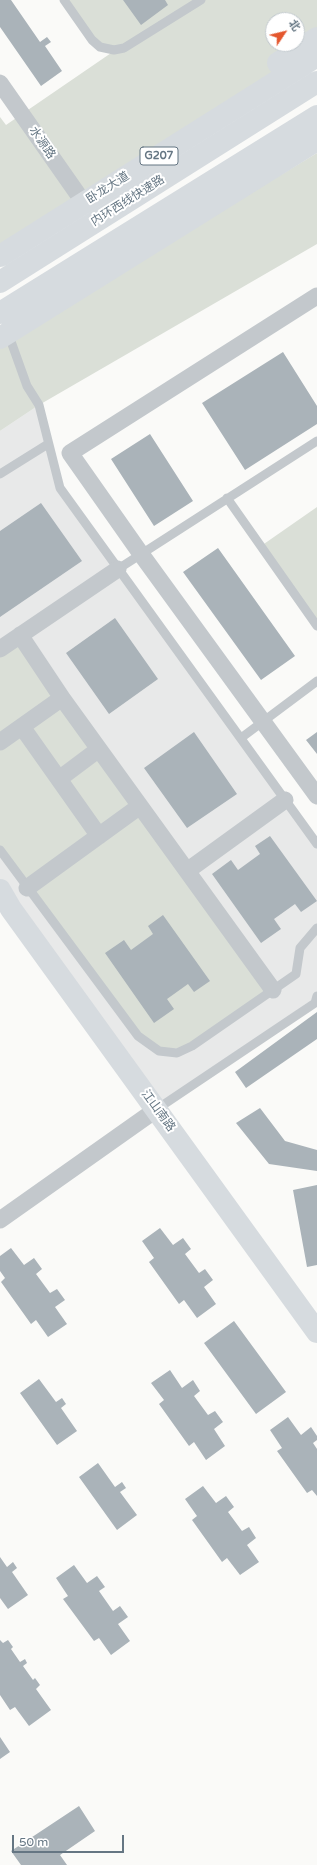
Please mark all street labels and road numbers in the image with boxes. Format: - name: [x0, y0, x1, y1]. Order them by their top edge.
- street label: 水源路: [26, 124, 58, 162]
- road number: G207: [140, 147, 178, 165]
- street label: 卧龙大道: [84, 169, 132, 207]
- street label: 内环西线快速路: [89, 173, 167, 229]
- street label: 江山南路: [138, 1087, 178, 1135]

